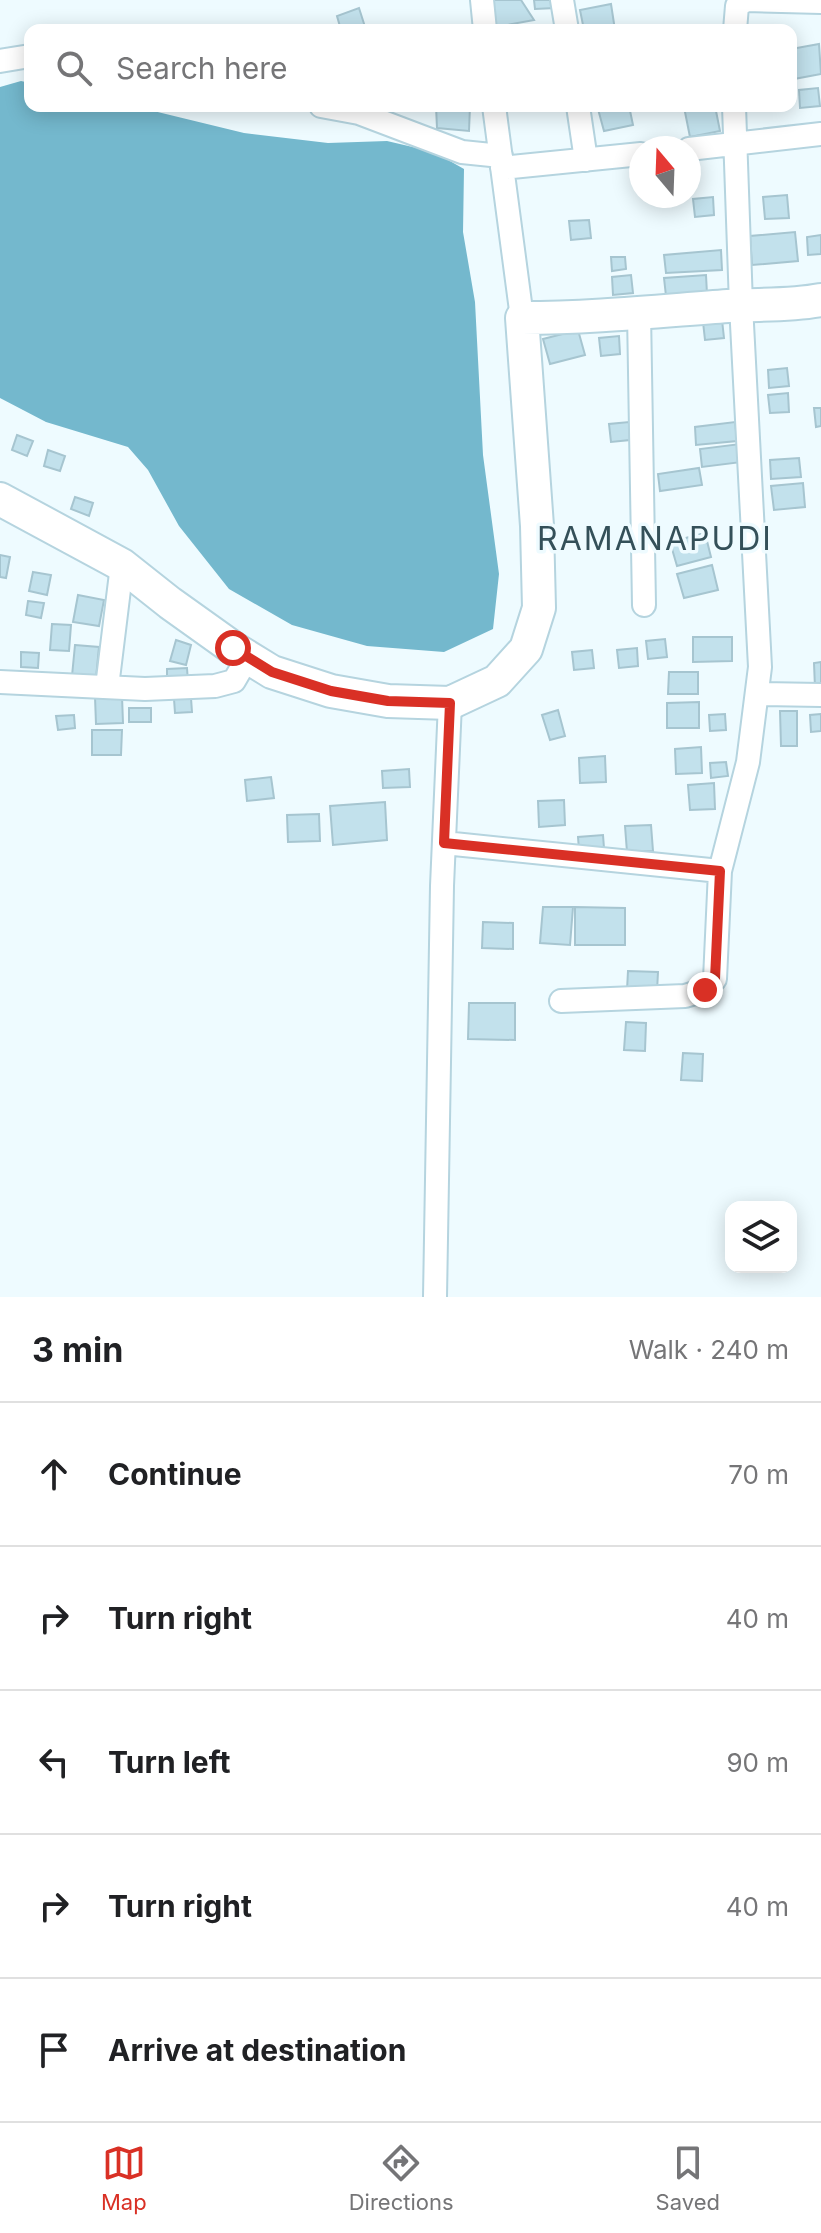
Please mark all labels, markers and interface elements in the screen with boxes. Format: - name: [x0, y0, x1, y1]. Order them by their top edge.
- search box: [24, 24, 797, 112]
- icon: search: [52, 46, 96, 90]
- text: Search here: [116, 50, 288, 86]
- north arrow: [629, 136, 701, 208]
- district label: RAMANAPUDI: [537, 519, 773, 558]
- route start: [215, 630, 251, 666]
- route end: [687, 972, 723, 1008]
- map controls: [725, 1201, 797, 1273]
- button: layers: [725, 1201, 797, 1273]
- text: 3 min: [32, 1329, 123, 1370]
- text: Walk · 240 m: [629, 1334, 789, 1365]
- icon: ahead: [32, 1452, 76, 1496]
- text: Continue: [108, 1456, 242, 1492]
- text: 70 m: [728, 1459, 789, 1490]
- icon: right: [32, 1596, 76, 1640]
- text: Turn right: [108, 1600, 252, 1636]
- text: 40 m: [726, 1603, 789, 1634]
- icon: left: [32, 1740, 76, 1784]
- text: Turn left: [108, 1744, 230, 1780]
- text: 90 m: [726, 1747, 789, 1778]
- icon: right: [32, 1884, 76, 1928]
- text: Turn right: [108, 1888, 252, 1924]
- text: 40 m: [726, 1891, 789, 1922]
- icon: arrive: [32, 2028, 76, 2072]
- text: Arrive at destination: [108, 2032, 406, 2068]
- tab: Map: [101, 2141, 147, 2215]
- tab: Directions: [349, 2141, 454, 2215]
- tab: Saved: [656, 2141, 720, 2215]

